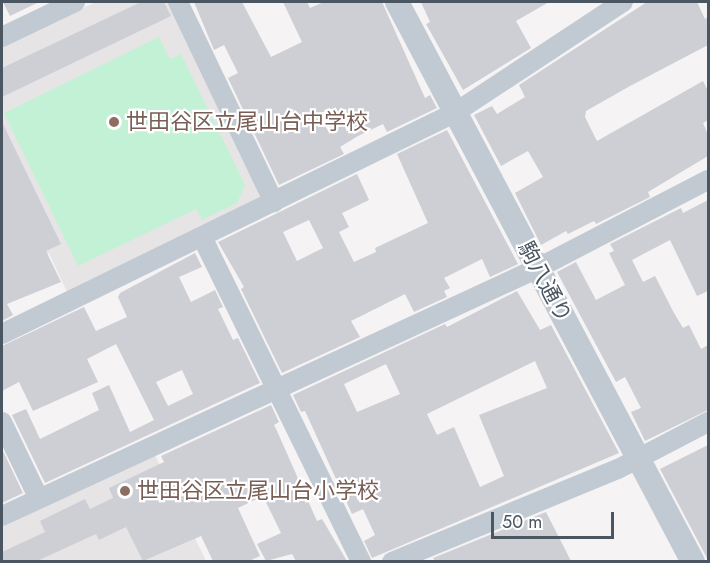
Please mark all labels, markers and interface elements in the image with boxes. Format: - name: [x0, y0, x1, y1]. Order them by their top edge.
- place label: 世田谷区立尾山台中学校: [126, 109, 368, 135]
- marker: 世田谷区立尾山台中学校: [107, 115, 121, 129]
- street label: 駒八通り: [513, 237, 577, 327]
- place label: 世田谷区立尾山台小学校: [137, 478, 379, 504]
- marker: 世田谷区立尾山台小学校: [118, 484, 132, 498]
- scale bar: [494, 500, 617, 538]
- text: 50 m: [502, 509, 542, 535]

